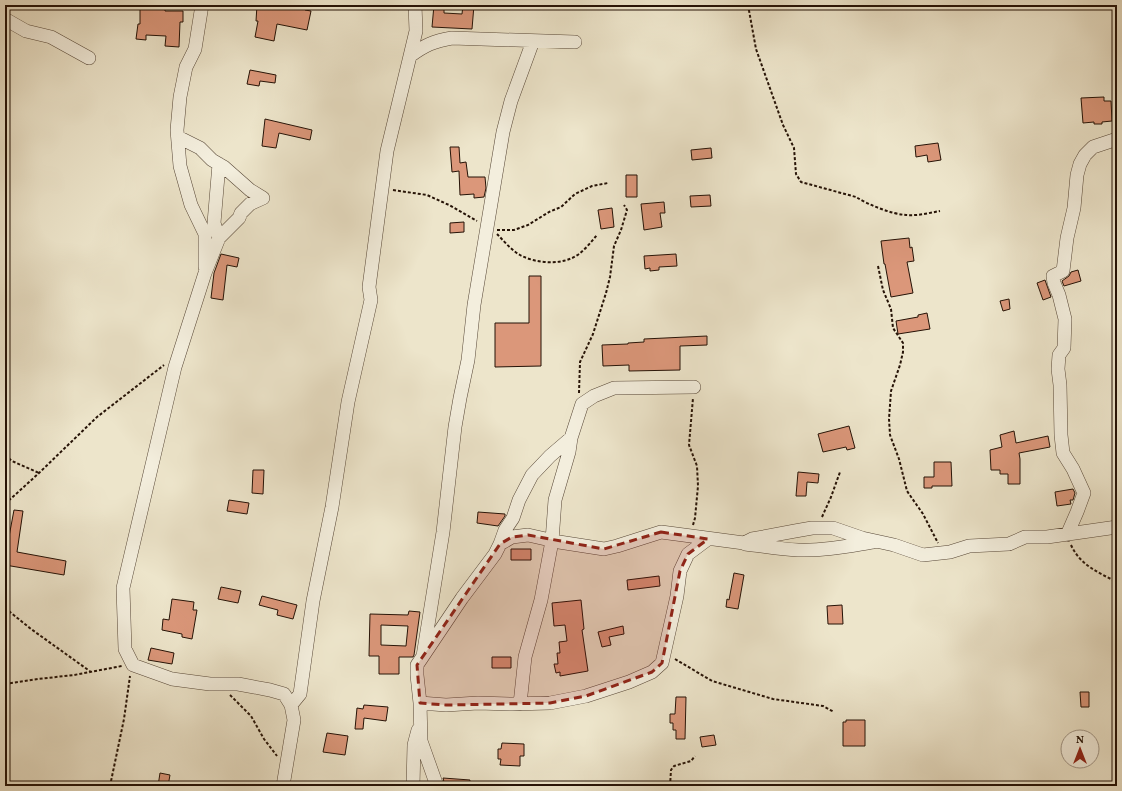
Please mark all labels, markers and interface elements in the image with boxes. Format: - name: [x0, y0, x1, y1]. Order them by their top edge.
- north arrow: [1060, 729, 1100, 769]
- text: N: [1076, 733, 1084, 748]

